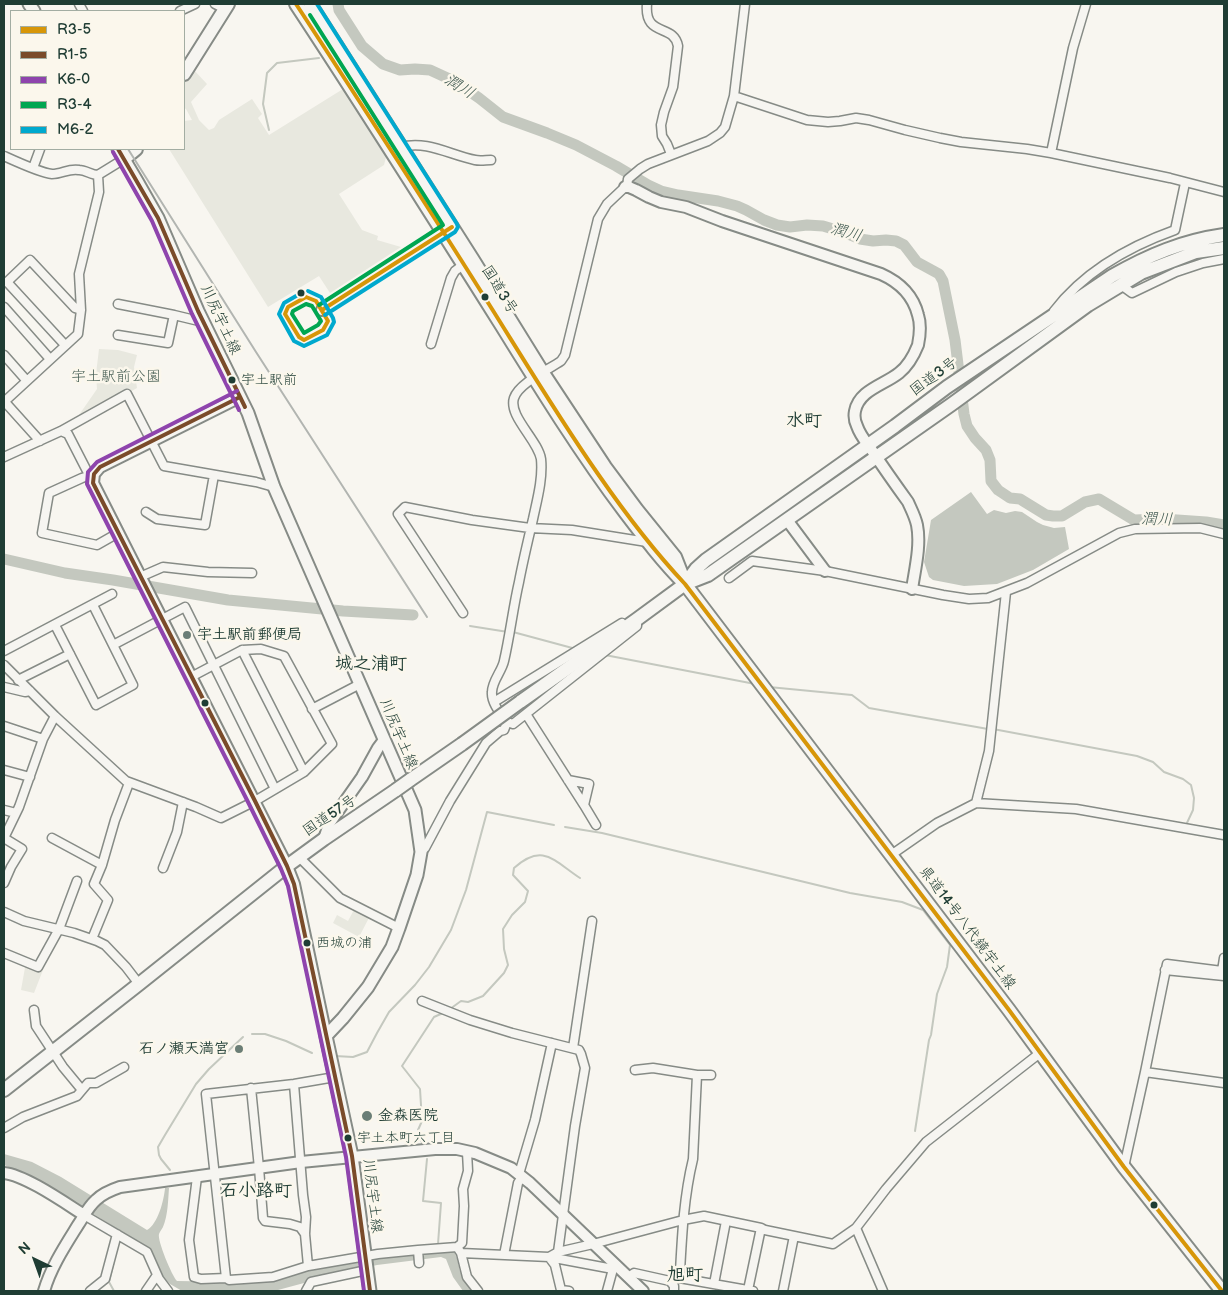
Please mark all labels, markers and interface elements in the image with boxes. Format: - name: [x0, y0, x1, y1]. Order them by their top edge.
- legend: [10, 10, 185, 150]
- text: R3-5: [57, 20, 91, 39]
- text: R1-5: [57, 45, 88, 64]
- text: K6-0: [57, 70, 90, 89]
- water label: 潤川: [440, 70, 478, 104]
- text: R3-4: [57, 95, 92, 114]
- text: M6-2: [57, 120, 93, 139]
- water label: 潤川: [828, 219, 864, 247]
- street label: 国道3号: [477, 262, 521, 318]
- street label: 川尻宇土線: [196, 282, 244, 358]
- unlabelled marker: [296, 288, 306, 298]
- unlabelled marker: [480, 292, 490, 302]
- street label: 国道3号: [907, 354, 961, 400]
- park label: 宇土駅前公園: [71, 368, 161, 386]
- place label: 宇土駅前: [241, 372, 297, 388]
- marker: 宇土駅前: [227, 375, 237, 385]
- district label: 水町: [786, 410, 822, 432]
- water label: 潤川: [1141, 510, 1173, 530]
- place label: 宇土駅前郵便局: [197, 626, 302, 644]
- marker: 宇土駅前郵便局: [181, 629, 193, 641]
- district label: 城之浦町: [335, 653, 407, 675]
- street label: 川尻宇土線: [375, 696, 421, 772]
- unlabelled marker: [200, 698, 210, 708]
- street label: 国道57号: [300, 791, 360, 841]
- street label: 県道14号八代鏡宇土線: [915, 863, 1019, 993]
- place label: 西城の浦: [316, 935, 372, 951]
- marker: 西城の浦: [302, 938, 312, 948]
- place label: 石ノ瀬天満宮: [139, 1040, 229, 1058]
- marker: 石ノ瀬天満宮: [233, 1043, 245, 1055]
- place label: 金森医院: [378, 1107, 438, 1125]
- marker: 金森医院: [360, 1109, 374, 1123]
- place label: 宇土本町六丁目: [357, 1130, 455, 1146]
- marker: 宇土本町六丁目: [343, 1133, 353, 1143]
- street label: 川尻宇土線: [358, 1158, 386, 1234]
- district label: 石小路町: [220, 1180, 292, 1202]
- unlabelled marker: [1149, 1200, 1159, 1210]
- north arrow: [10, 1235, 60, 1285]
- text: N: [15, 1239, 34, 1258]
- district label: 旭町: [667, 1264, 703, 1286]

